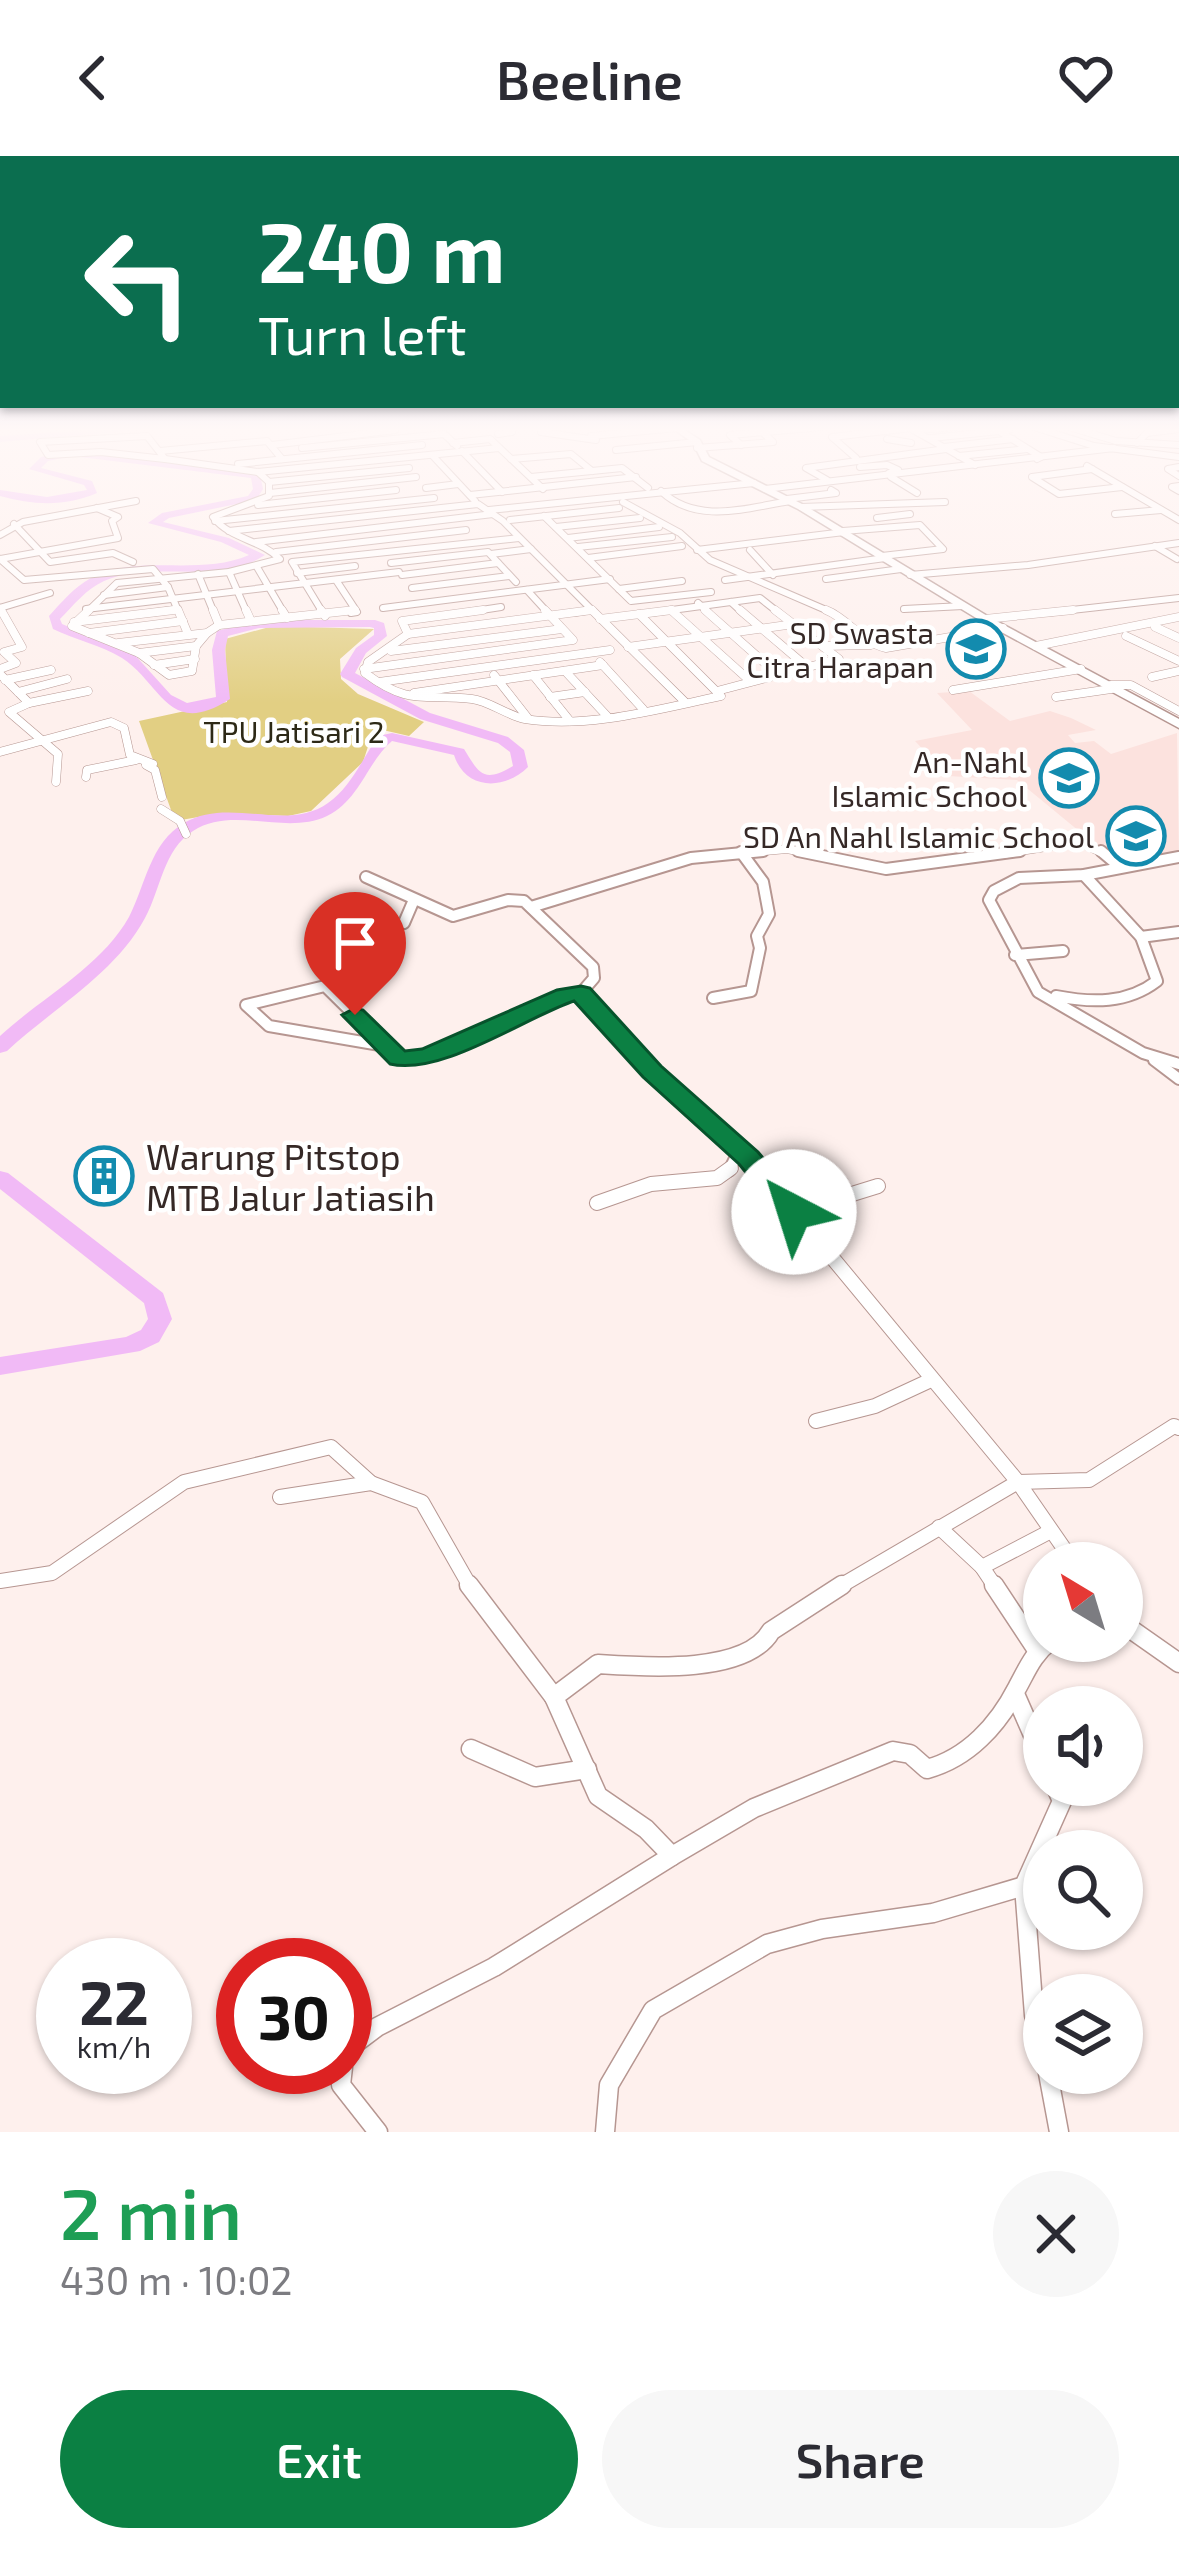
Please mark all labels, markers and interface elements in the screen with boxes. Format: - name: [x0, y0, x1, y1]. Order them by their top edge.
- icon: back: [60, 45, 126, 111]
- icon: heart: [1053, 45, 1119, 111]
- text: Beeline: [496, 46, 683, 111]
- text: 240 m: [258, 199, 505, 300]
- icon: left: [60, 204, 216, 360]
- text: Turn left: [258, 301, 467, 366]
- place label: SD Swasta Citra Harapan: [747, 614, 934, 684]
- school or university icon: SD Swasta Citra Harapan: [945, 618, 1007, 680]
- park label: TPU Jatisari 2: [203, 713, 385, 749]
- place label: An-Nahl Islamic School: [832, 743, 1027, 813]
- school or university icon: An-Nahl Islamic School: [1038, 747, 1100, 809]
- school or university icon: SD An Nahl Islamic School: [1105, 805, 1167, 867]
- place label: SD An Nahl Islamic School: [743, 818, 1094, 854]
- pin: [304, 892, 406, 1015]
- icon: arrive: [322, 910, 388, 976]
- place label: Warung Pitstop MTB Jalur Jatiasih: [146, 1134, 435, 1218]
- building icon: Warung Pitstop MTB Jalur Jatiasih: [73, 1145, 135, 1207]
- position arrow: [731, 1149, 857, 1275]
- north arrow: [1023, 1542, 1143, 1662]
- map controls: [1023, 1542, 1143, 2094]
- button: sound: [1023, 1686, 1143, 1806]
- button: search: [1023, 1830, 1143, 1950]
- speed limit sign: 30: [216, 1938, 372, 2094]
- text: 22: [79, 1965, 149, 2037]
- button: layers: [1023, 1974, 1143, 2094]
- text: km/h: [77, 2028, 151, 2064]
- text: 2 min: [60, 2168, 242, 2254]
- button: close: [993, 2171, 1119, 2297]
- text: 430 m · 10:02: [60, 2256, 292, 2303]
- button: Exit: [60, 2390, 578, 2528]
- button: Share: [602, 2390, 1119, 2528]

